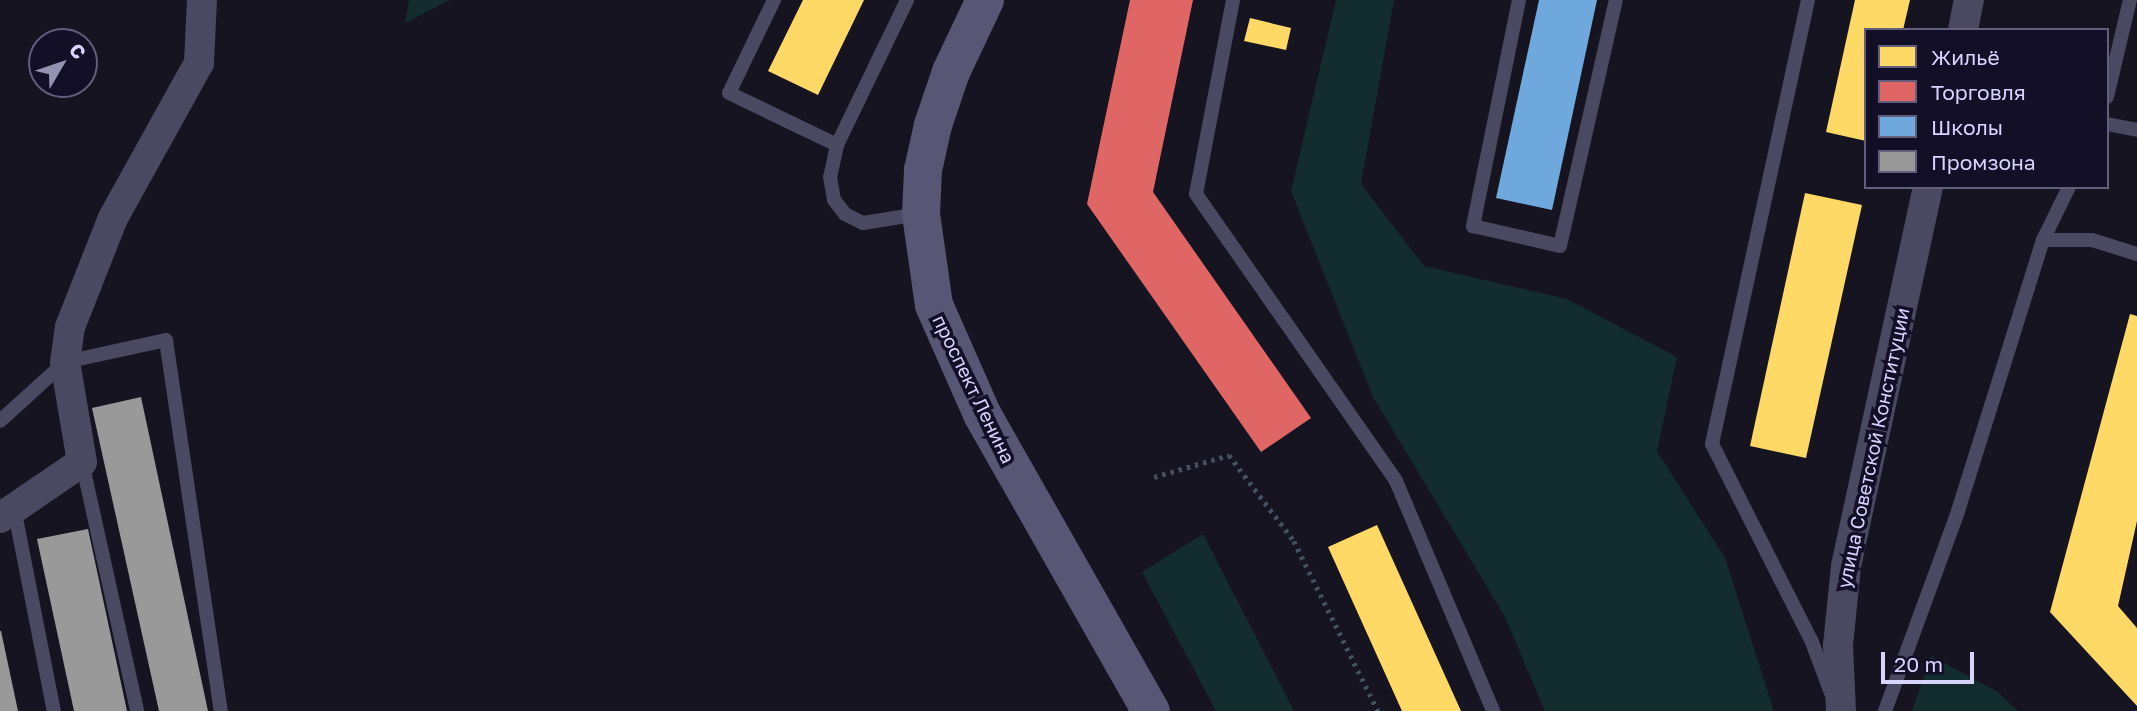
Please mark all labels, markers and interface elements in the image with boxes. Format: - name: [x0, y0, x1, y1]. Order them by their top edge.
- north arrow: [28, 28, 98, 98]
- legend: [1864, 28, 2109, 189]
- text: С: [65, 38, 91, 63]
- text: Жильё: [1931, 44, 2000, 70]
- text: Торговля: [1931, 79, 2026, 105]
- text: Школы: [1931, 114, 2003, 140]
- text: Промзона: [1931, 149, 2036, 175]
- street label: улица Советской Конституции: [1832, 306, 1914, 590]
- street label: проспект Ленина: [928, 311, 1020, 467]
- scale bar: [1885, 638, 1978, 682]
- text: 20 m: [1894, 651, 1943, 677]

